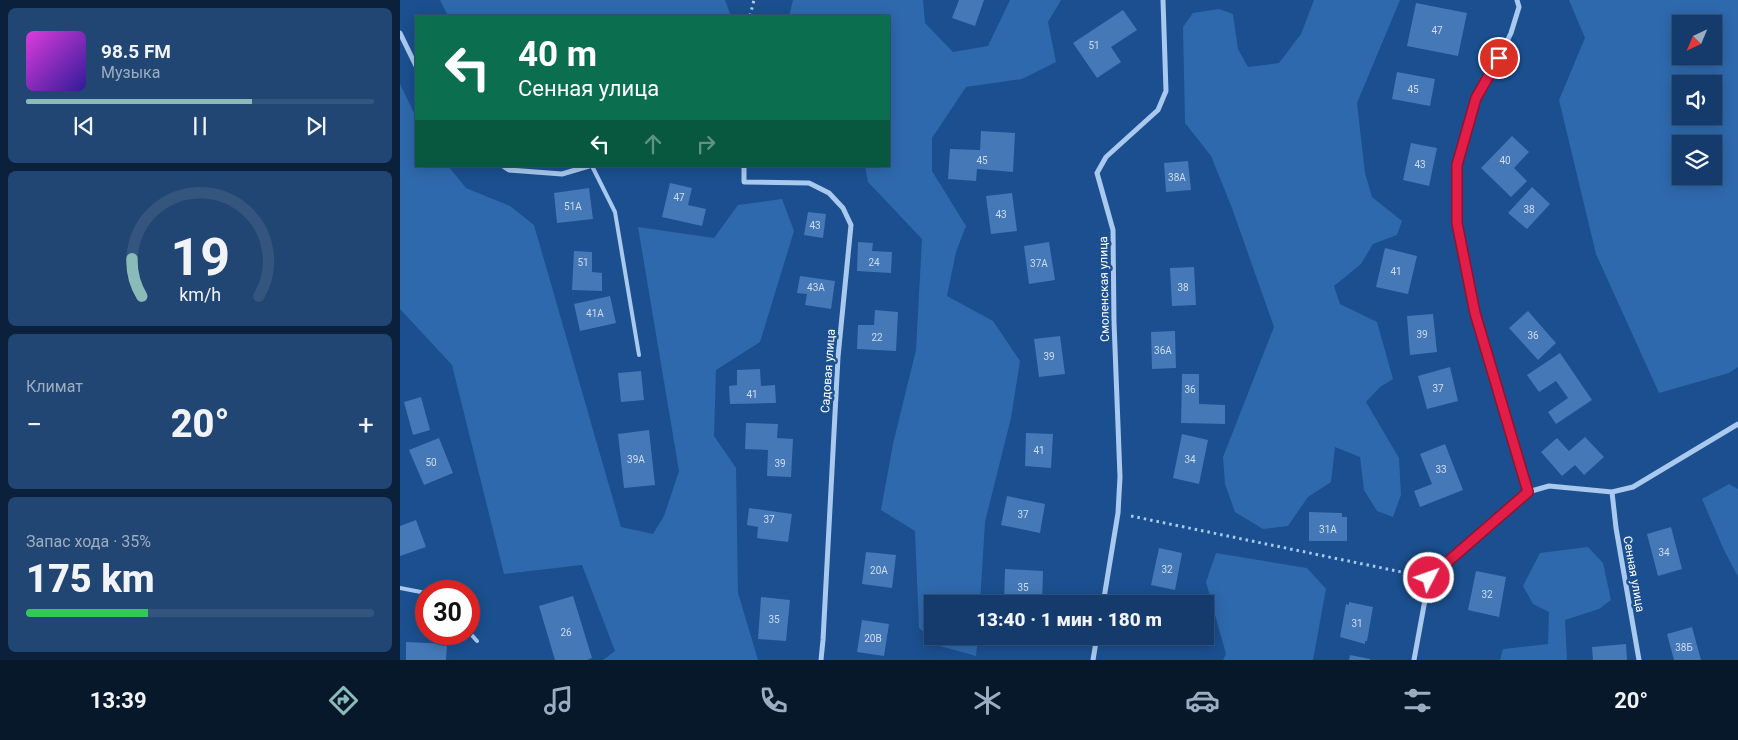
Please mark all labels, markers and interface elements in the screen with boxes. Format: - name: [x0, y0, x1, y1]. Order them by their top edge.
- north arrow: [1672, 15, 1722, 65]
- map controls: [1672, 15, 1722, 185]
- house number: 47: [1431, 25, 1443, 36]
- text: 40 m: [518, 34, 597, 75]
- icon: left: [435, 35, 500, 100]
- pin: [1478, 37, 1520, 79]
- text: 98.5 FM: [101, 40, 171, 63]
- house number: 51: [1088, 40, 1100, 51]
- icon: arrive: [1485, 44, 1513, 72]
- text: Музыка: [101, 63, 160, 82]
- button: sound: [1672, 75, 1722, 125]
- text: Сенная улица: [518, 76, 659, 101]
- house number: 45: [1407, 84, 1419, 95]
- icon: previous: [70, 112, 98, 140]
- icon: pause: [186, 112, 214, 140]
- icon: next: [302, 112, 330, 140]
- icon: left: [586, 130, 614, 158]
- icon: ahead: [639, 130, 667, 158]
- icon: right: [692, 130, 720, 158]
- button: layers: [1672, 135, 1722, 185]
- house number: 45: [976, 155, 988, 166]
- house number: 40: [1499, 155, 1511, 166]
- house number: 43: [1414, 159, 1426, 170]
- house number: 38А: [1168, 172, 1186, 183]
- house number: 47: [673, 192, 685, 203]
- house number: 51А: [564, 201, 582, 212]
- house number: 38: [1523, 204, 1535, 215]
- house number: 43: [995, 209, 1007, 220]
- house number: 43: [809, 220, 821, 231]
- text: 19: [170, 227, 230, 288]
- street label: Смоленская улица: [1096, 236, 1112, 342]
- house number: 51: [577, 257, 589, 268]
- house number: 24: [868, 257, 880, 268]
- house number: 37А: [1030, 258, 1048, 269]
- house number: 41: [1390, 266, 1402, 277]
- house number: 43А: [807, 282, 825, 293]
- house number: 38: [1177, 282, 1189, 293]
- text: km/h: [179, 284, 221, 305]
- house number: 41А: [586, 308, 604, 319]
- street label: Садовая улица: [818, 328, 838, 414]
- house number: 39: [1416, 329, 1428, 340]
- house number: 36: [1527, 330, 1539, 341]
- house number: 22: [871, 332, 883, 343]
- house number: 36А: [1154, 345, 1172, 356]
- house number: 39: [1043, 351, 1055, 362]
- text: Климат: [26, 377, 83, 396]
- house number: 37: [1432, 383, 1444, 394]
- house number: 36: [1184, 384, 1196, 395]
- house number: 41: [746, 389, 758, 400]
- text: 20°: [171, 402, 229, 446]
- text: −: [26, 408, 42, 441]
- text: +: [358, 408, 374, 441]
- house number: 41: [1033, 445, 1045, 456]
- house number: 39А: [627, 454, 645, 465]
- house number: 34: [1184, 454, 1196, 465]
- house number: 50: [425, 457, 437, 468]
- house number: 39: [774, 458, 786, 469]
- house number: 33: [1435, 464, 1447, 475]
- house number: 37: [1017, 509, 1029, 520]
- house number: 37: [763, 514, 775, 525]
- house number: 31А: [1319, 524, 1337, 535]
- text: Запас хода · 35%: [26, 532, 151, 551]
- street label: Сенная улица: [1620, 535, 1648, 613]
- house number: 34: [1658, 547, 1670, 558]
- position arrow: [1402, 551, 1454, 603]
- text: 175 km: [26, 557, 155, 601]
- house number: 32: [1161, 564, 1173, 575]
- house number: 20А: [870, 565, 888, 576]
- speed limit sign: 30: [415, 580, 480, 645]
- house number: 35: [1017, 582, 1029, 593]
- house number: 32: [1481, 589, 1493, 600]
- text: 13:40 · 1 мин · 180 m: [976, 608, 1162, 631]
- house number: 35: [768, 614, 780, 625]
- house number: 31: [1351, 618, 1363, 629]
- house number: 26: [560, 627, 572, 638]
- house number: 20В: [864, 633, 882, 644]
- house number: 38Б: [1675, 642, 1693, 653]
- icon: directions: [326, 683, 361, 718]
- icon: music: [541, 683, 576, 718]
- icon: phone: [756, 683, 791, 718]
- icon: climate: [970, 683, 1005, 718]
- icon: car: [1185, 683, 1220, 718]
- icon: filters: [1400, 683, 1435, 718]
- text: 13:39: [90, 688, 147, 713]
- text: 20°: [1614, 688, 1648, 713]

